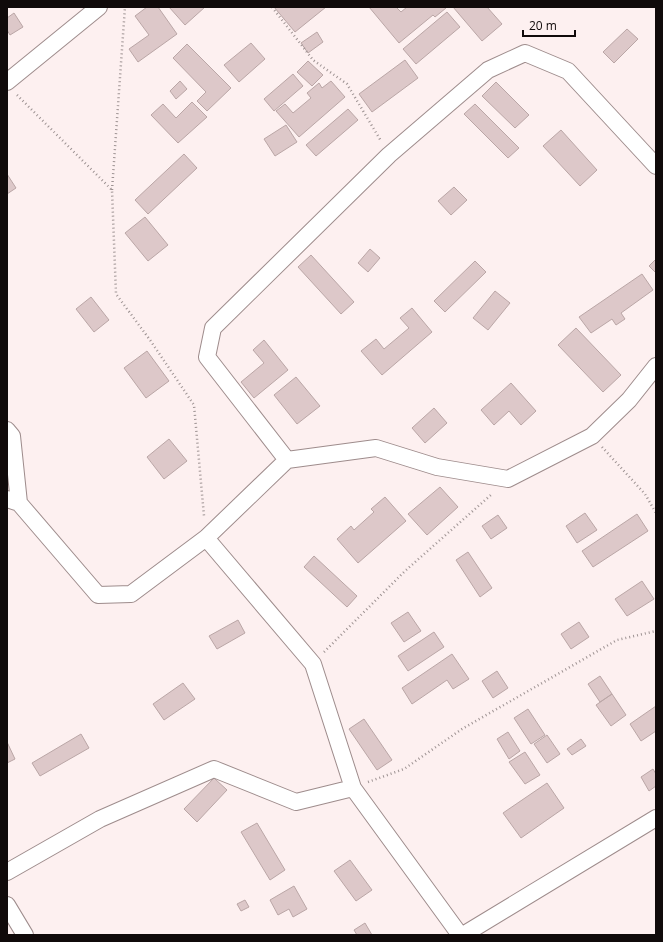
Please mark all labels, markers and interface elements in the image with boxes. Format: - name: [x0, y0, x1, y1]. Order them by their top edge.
- scale bar: [523, 12, 575, 38]
- text: 20 m: [529, 17, 557, 34]

